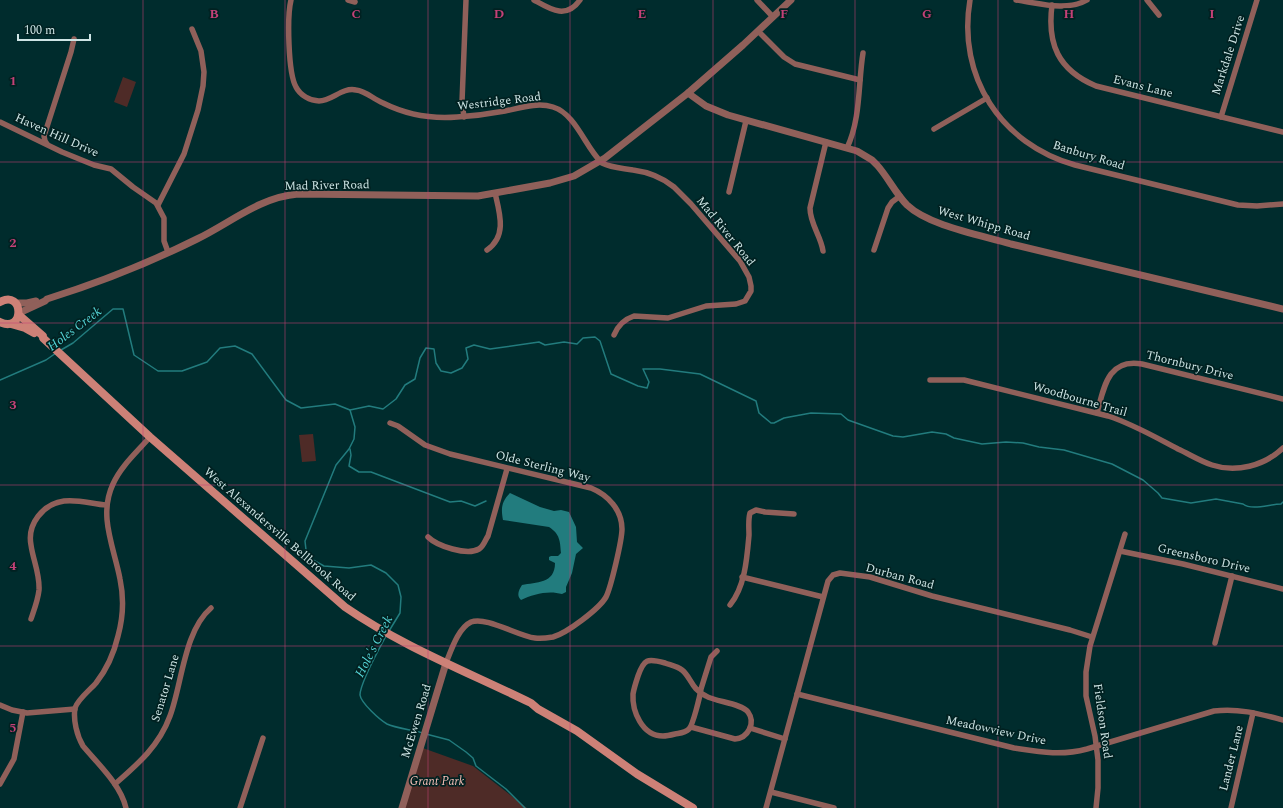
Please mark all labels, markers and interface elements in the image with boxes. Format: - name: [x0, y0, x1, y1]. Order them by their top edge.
- text: B: [209, 4, 219, 24]
- text: C: [351, 4, 361, 24]
- text: D: [494, 4, 504, 24]
- text: E: [638, 4, 647, 24]
- text: F: [780, 4, 788, 24]
- text: G: [922, 4, 932, 24]
- text: H: [1064, 4, 1075, 24]
- text: I: [1209, 4, 1215, 24]
- street label: Markdale Drive: [1207, 13, 1250, 97]
- scale bar: [18, 16, 90, 42]
- text: 100 m: [24, 21, 55, 40]
- street label: Evans Lane: [1111, 70, 1175, 103]
- text: 1: [9, 71, 17, 91]
- street label: Westridge Road: [456, 87, 542, 116]
- street label: Haven Hill Drive: [12, 108, 102, 163]
- street label: Banbury Road: [1050, 135, 1128, 176]
- street label: Mad River Road: [284, 175, 370, 196]
- street label: Mad River Road: [691, 192, 760, 271]
- street label: West Whipp Road: [935, 201, 1033, 246]
- text: 2: [9, 233, 17, 253]
- water label: Holes Creek: [43, 302, 106, 356]
- street label: Thornbury Drive: [1144, 345, 1236, 386]
- street label: Woodbourne Trail: [1030, 377, 1129, 422]
- text: 3: [9, 395, 17, 415]
- street label: Olde Sterling Way: [494, 446, 593, 488]
- street label: West Alexandersville Bellbrook Road: [199, 463, 360, 606]
- street label: Greensboro Drive: [1156, 539, 1252, 578]
- text: 4: [9, 556, 17, 576]
- street label: Durban Road: [863, 558, 937, 595]
- water label: Hole's Creek: [350, 612, 398, 681]
- street label: Senator Lane: [146, 652, 185, 724]
- street label: McEwen Road: [396, 681, 437, 761]
- street label: Fieldson Road: [1088, 682, 1117, 760]
- street label: Meadowview Drive: [944, 711, 1048, 750]
- text: 5: [9, 718, 17, 738]
- street label: Lander Lane: [1214, 723, 1249, 793]
- park label: Grant Park: [410, 772, 465, 791]

